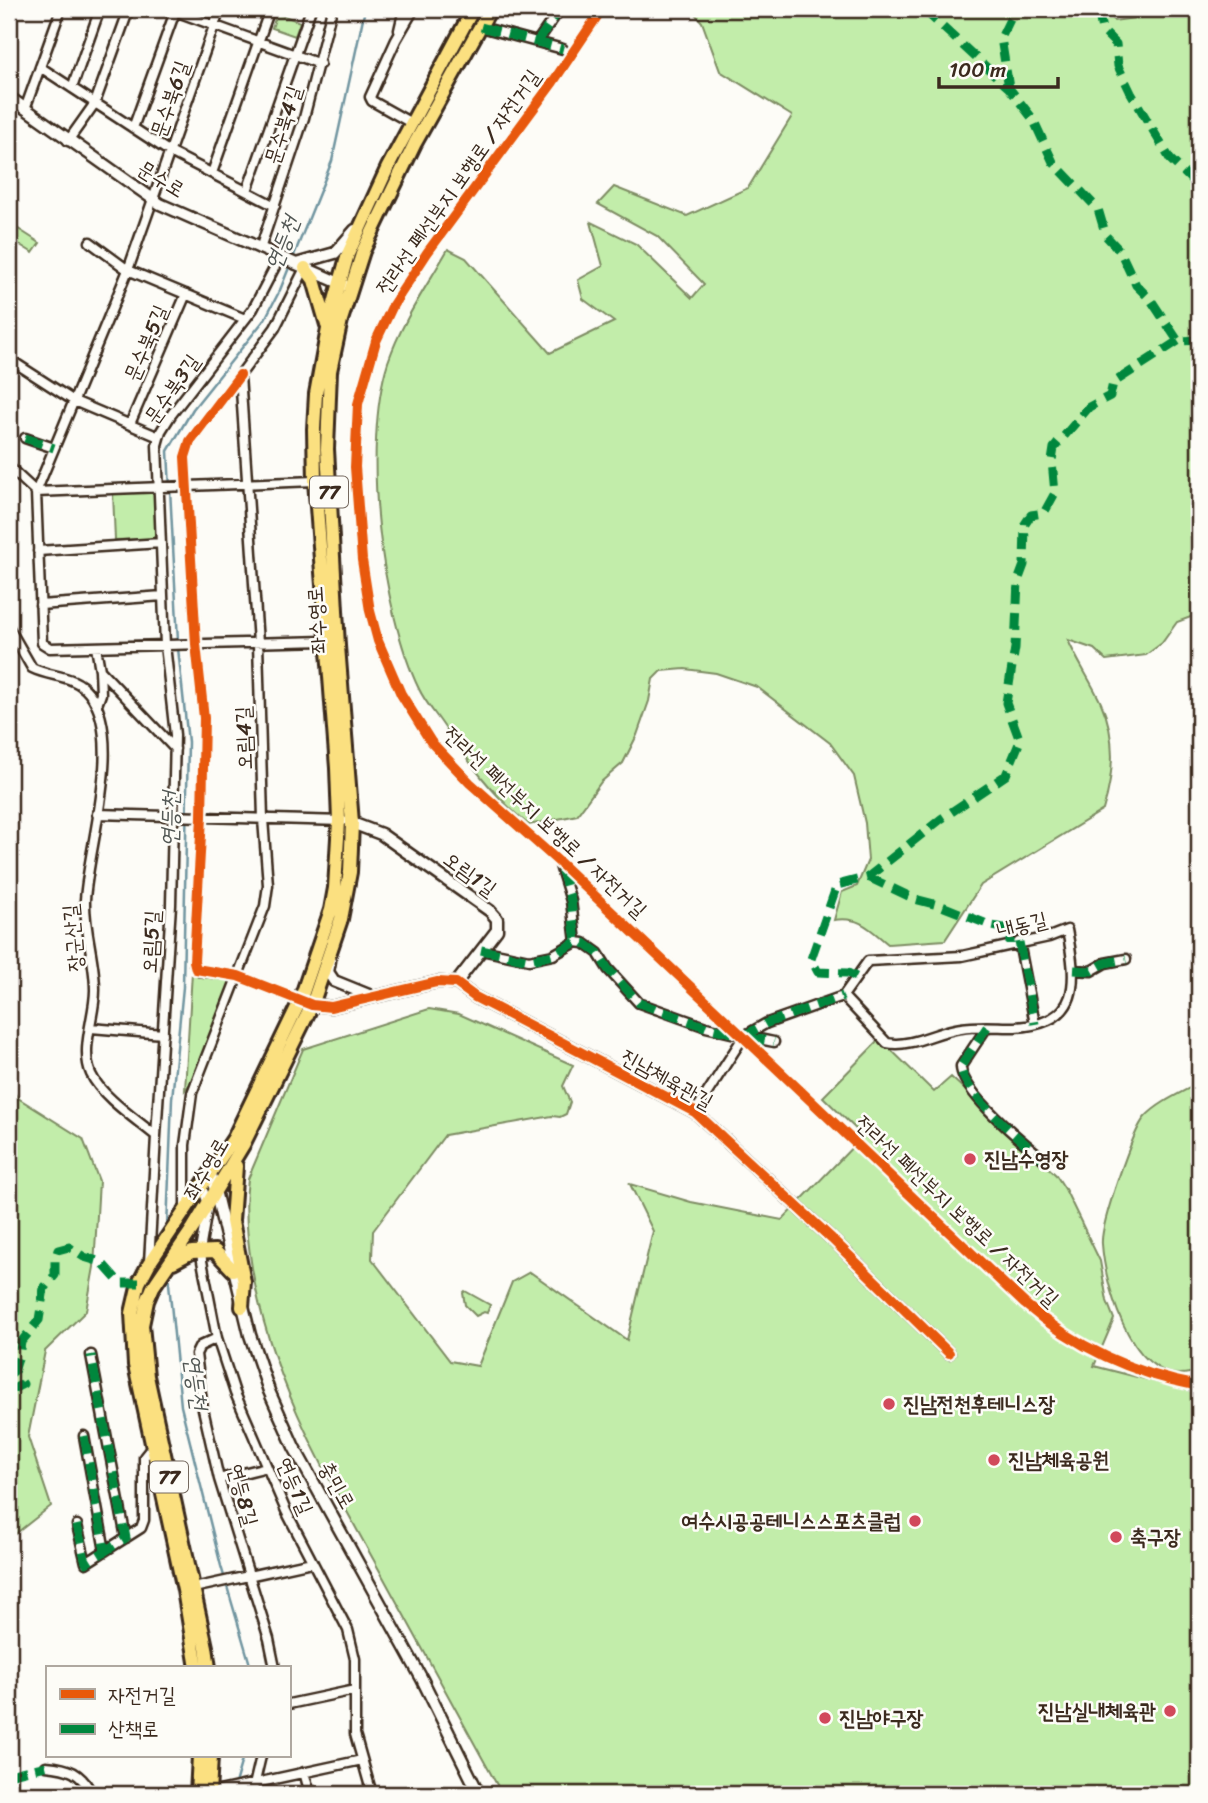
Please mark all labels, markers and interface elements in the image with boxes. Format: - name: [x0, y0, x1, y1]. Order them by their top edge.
- scale bar: [939, 46, 1058, 90]
- text: 100 m: [949, 51, 1006, 89]
- street label: 문수북6길: [139, 55, 201, 143]
- street label: 전라선 폐선부지 보행로 / 자전거길: [365, 61, 551, 303]
- street label: 문수북4길: [253, 81, 313, 169]
- street label: 문수로: [129, 150, 193, 208]
- water label: 연등천: [253, 207, 312, 276]
- street label: 문수북5길: [113, 298, 179, 387]
- street label: 문수북3길: [134, 346, 210, 432]
- road number: 77: [310, 477, 348, 508]
- street label: 좌수영로: [296, 585, 338, 655]
- street label: 오림4길: [224, 705, 264, 771]
- street label: 전라선 폐선부지 보행로 / 자전거길: [434, 716, 656, 928]
- water label: 연등천: [149, 788, 191, 847]
- street label: 오림1길: [435, 841, 505, 907]
- street label: 내동길: [993, 900, 1051, 950]
- street label: 장군산길: [51, 903, 95, 973]
- street label: 오림5길: [130, 909, 172, 975]
- street label: 진남체육관길: [613, 1038, 721, 1120]
- street label: 전라선 폐선부지 보행로 / 자전거길: [846, 1105, 1068, 1317]
- street label: 좌수영로: [173, 1130, 239, 1208]
- place label: 진남수영장: [984, 1140, 1069, 1178]
- marker: 진남수영장: [962, 1151, 978, 1167]
- water label: 연등천: [172, 1352, 221, 1415]
- place label: 진남전천후테니스장: [903, 1385, 1055, 1423]
- marker: 진남전천후테니스장: [881, 1396, 897, 1412]
- place label: 진남체육공원: [1008, 1441, 1109, 1479]
- street label: 연등1길: [265, 1451, 325, 1521]
- marker: 진남체육공원: [986, 1452, 1002, 1468]
- street label: 충민로: [308, 1454, 366, 1516]
- street label: 연등8길: [216, 1459, 270, 1531]
- road number: 77: [150, 1462, 188, 1492]
- place label: 여수시공공테니스스포츠클럽: [681, 1502, 901, 1540]
- marker: 여수시공공테니스스포츠클럽: [907, 1513, 923, 1529]
- place label: 축구장: [1130, 1518, 1181, 1556]
- marker: 축구장: [1108, 1529, 1124, 1545]
- legend: [46, 1666, 290, 1758]
- text: 자전거길: [108, 1676, 176, 1714]
- place label: 진남실내체육관: [1038, 1692, 1156, 1730]
- place label: 진남야구장: [839, 1699, 924, 1737]
- marker: 진남실내체육관: [1162, 1703, 1178, 1719]
- text: 산책로: [108, 1710, 159, 1748]
- marker: 진남야구장: [817, 1710, 833, 1726]

